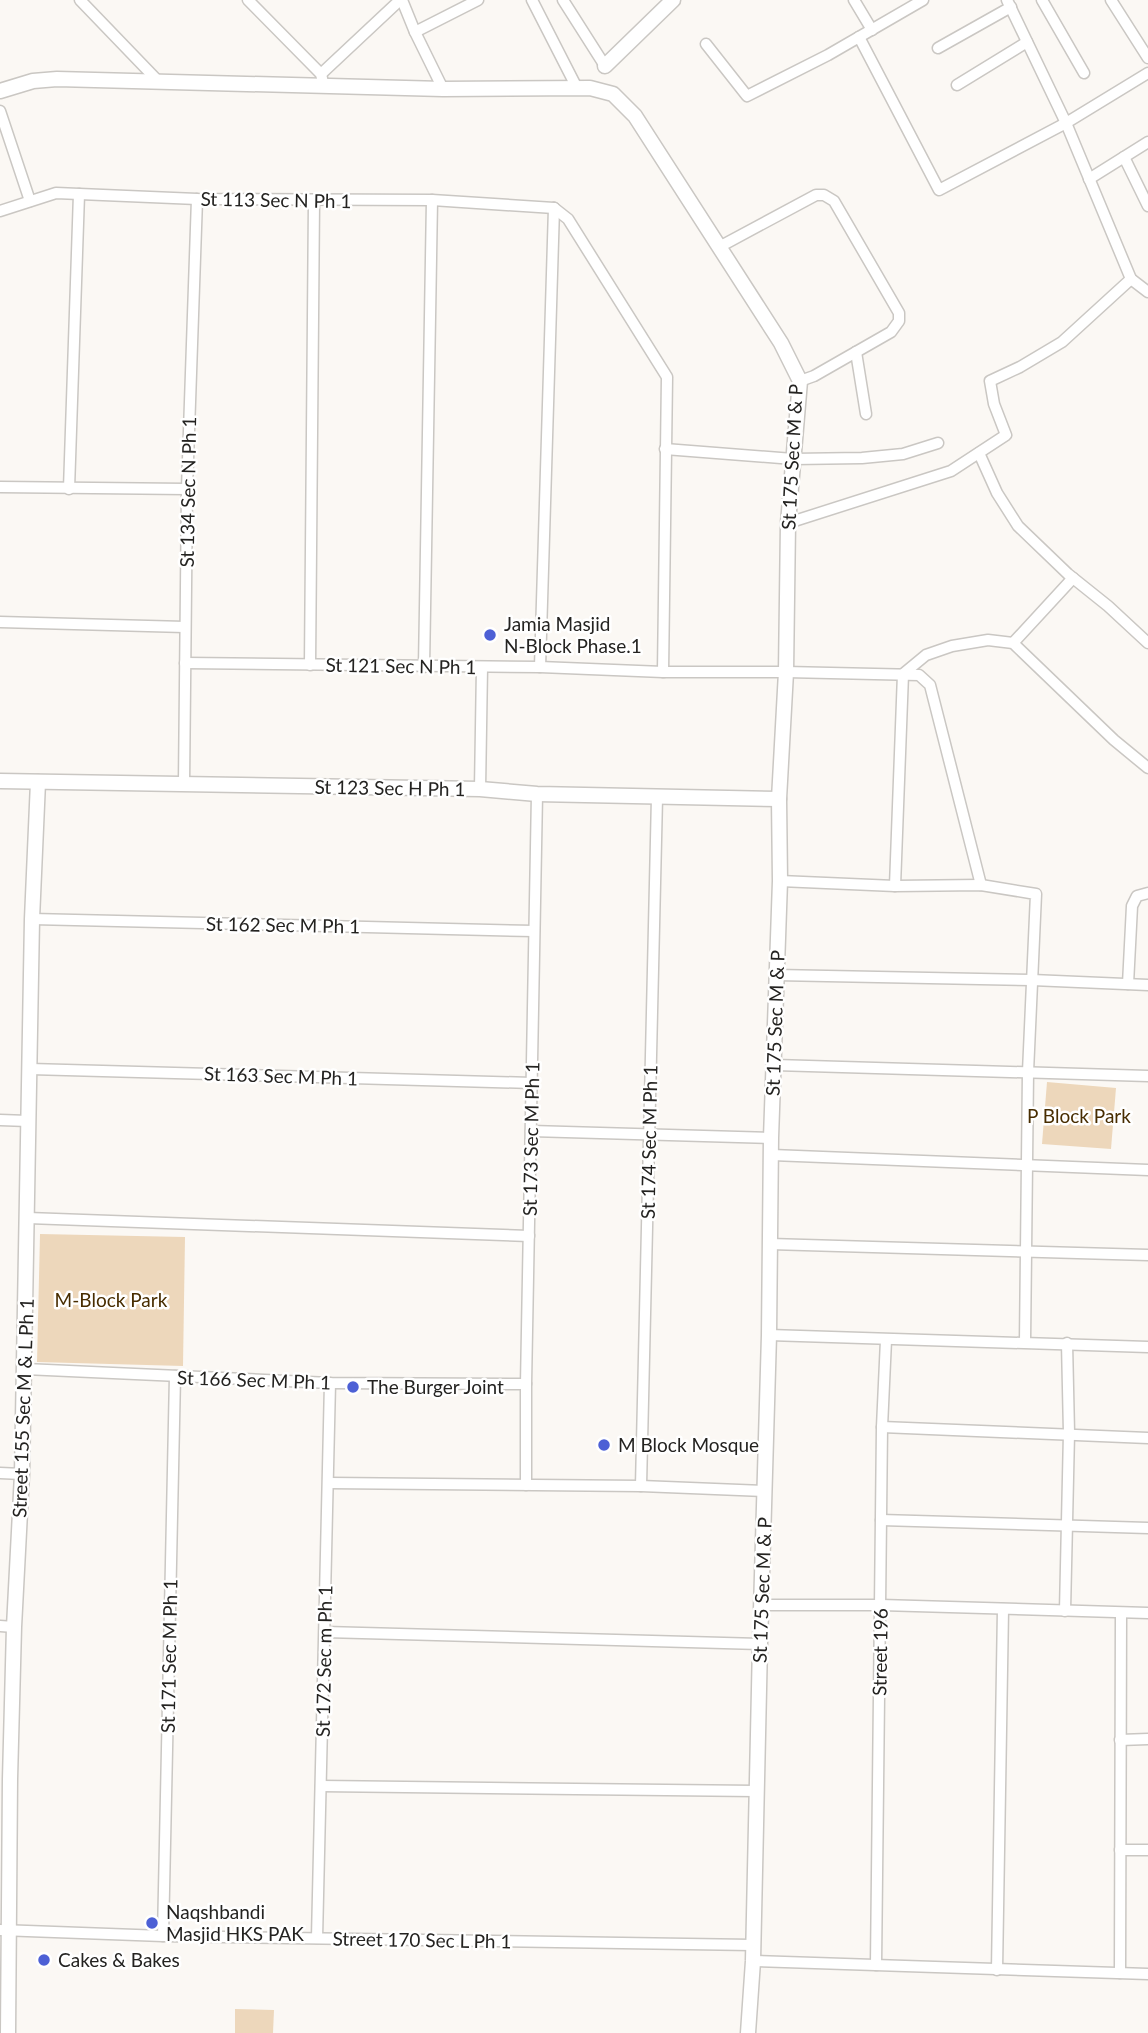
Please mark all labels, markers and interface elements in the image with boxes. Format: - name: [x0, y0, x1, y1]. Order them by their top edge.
- street label: St 113 Sec N Ph 1: [200, 187, 352, 212]
- street label: St 175 Sec M & P: [776, 383, 807, 530]
- street label: St 134 Sec N Ph 1: [175, 416, 200, 568]
- place label: Jamia Masjid N-Block Phase.1: [504, 612, 642, 657]
- marker: Jamia Masjid N-Block Phase.1: [482, 627, 498, 643]
- street label: St 121 Sec N Ph 1: [325, 653, 477, 678]
- street label: St 123 Sec H Ph 1: [314, 775, 466, 800]
- street label: St 162 Sec M Ph 1: [206, 912, 360, 937]
- street label: St 175 Sec M & P: [760, 950, 789, 1096]
- street label: St 163 Sec M Ph 1: [204, 1061, 358, 1090]
- street label: St 173 Sec M Ph 1: [518, 1062, 543, 1216]
- street label: St 174 Sec M Ph 1: [636, 1065, 661, 1219]
- park label: P Block Park: [1027, 1104, 1131, 1127]
- park label: M-Block Park: [55, 1288, 168, 1311]
- street label: Street 155 Sec M & L Ph 1: [7, 1298, 38, 1518]
- street label: St 166 Sec M Ph 1: [177, 1365, 331, 1394]
- place label: The Burger Joint: [367, 1375, 504, 1398]
- marker: The Burger Joint: [345, 1379, 361, 1395]
- place label: M Block Mosque: [618, 1433, 759, 1456]
- marker: M Block Mosque: [596, 1437, 612, 1453]
- street label: St 175 Sec M & P: [747, 1517, 776, 1663]
- street label: St 171 Sec M Ph 1: [156, 1579, 181, 1733]
- street label: St 172 Sec m Ph 1: [311, 1585, 336, 1737]
- street label: Street 196: [867, 1608, 892, 1696]
- place label: Naqshbandi Masjid HKS PAK: [166, 1900, 304, 1945]
- marker: Naqshbandi Masjid HKS PAK: [144, 1915, 160, 1931]
- street label: Street 170 Sec L Ph 1: [332, 1926, 512, 1953]
- place label: Cakes & Bakes: [58, 1948, 180, 1971]
- marker: Cakes & Bakes: [36, 1952, 52, 1968]

